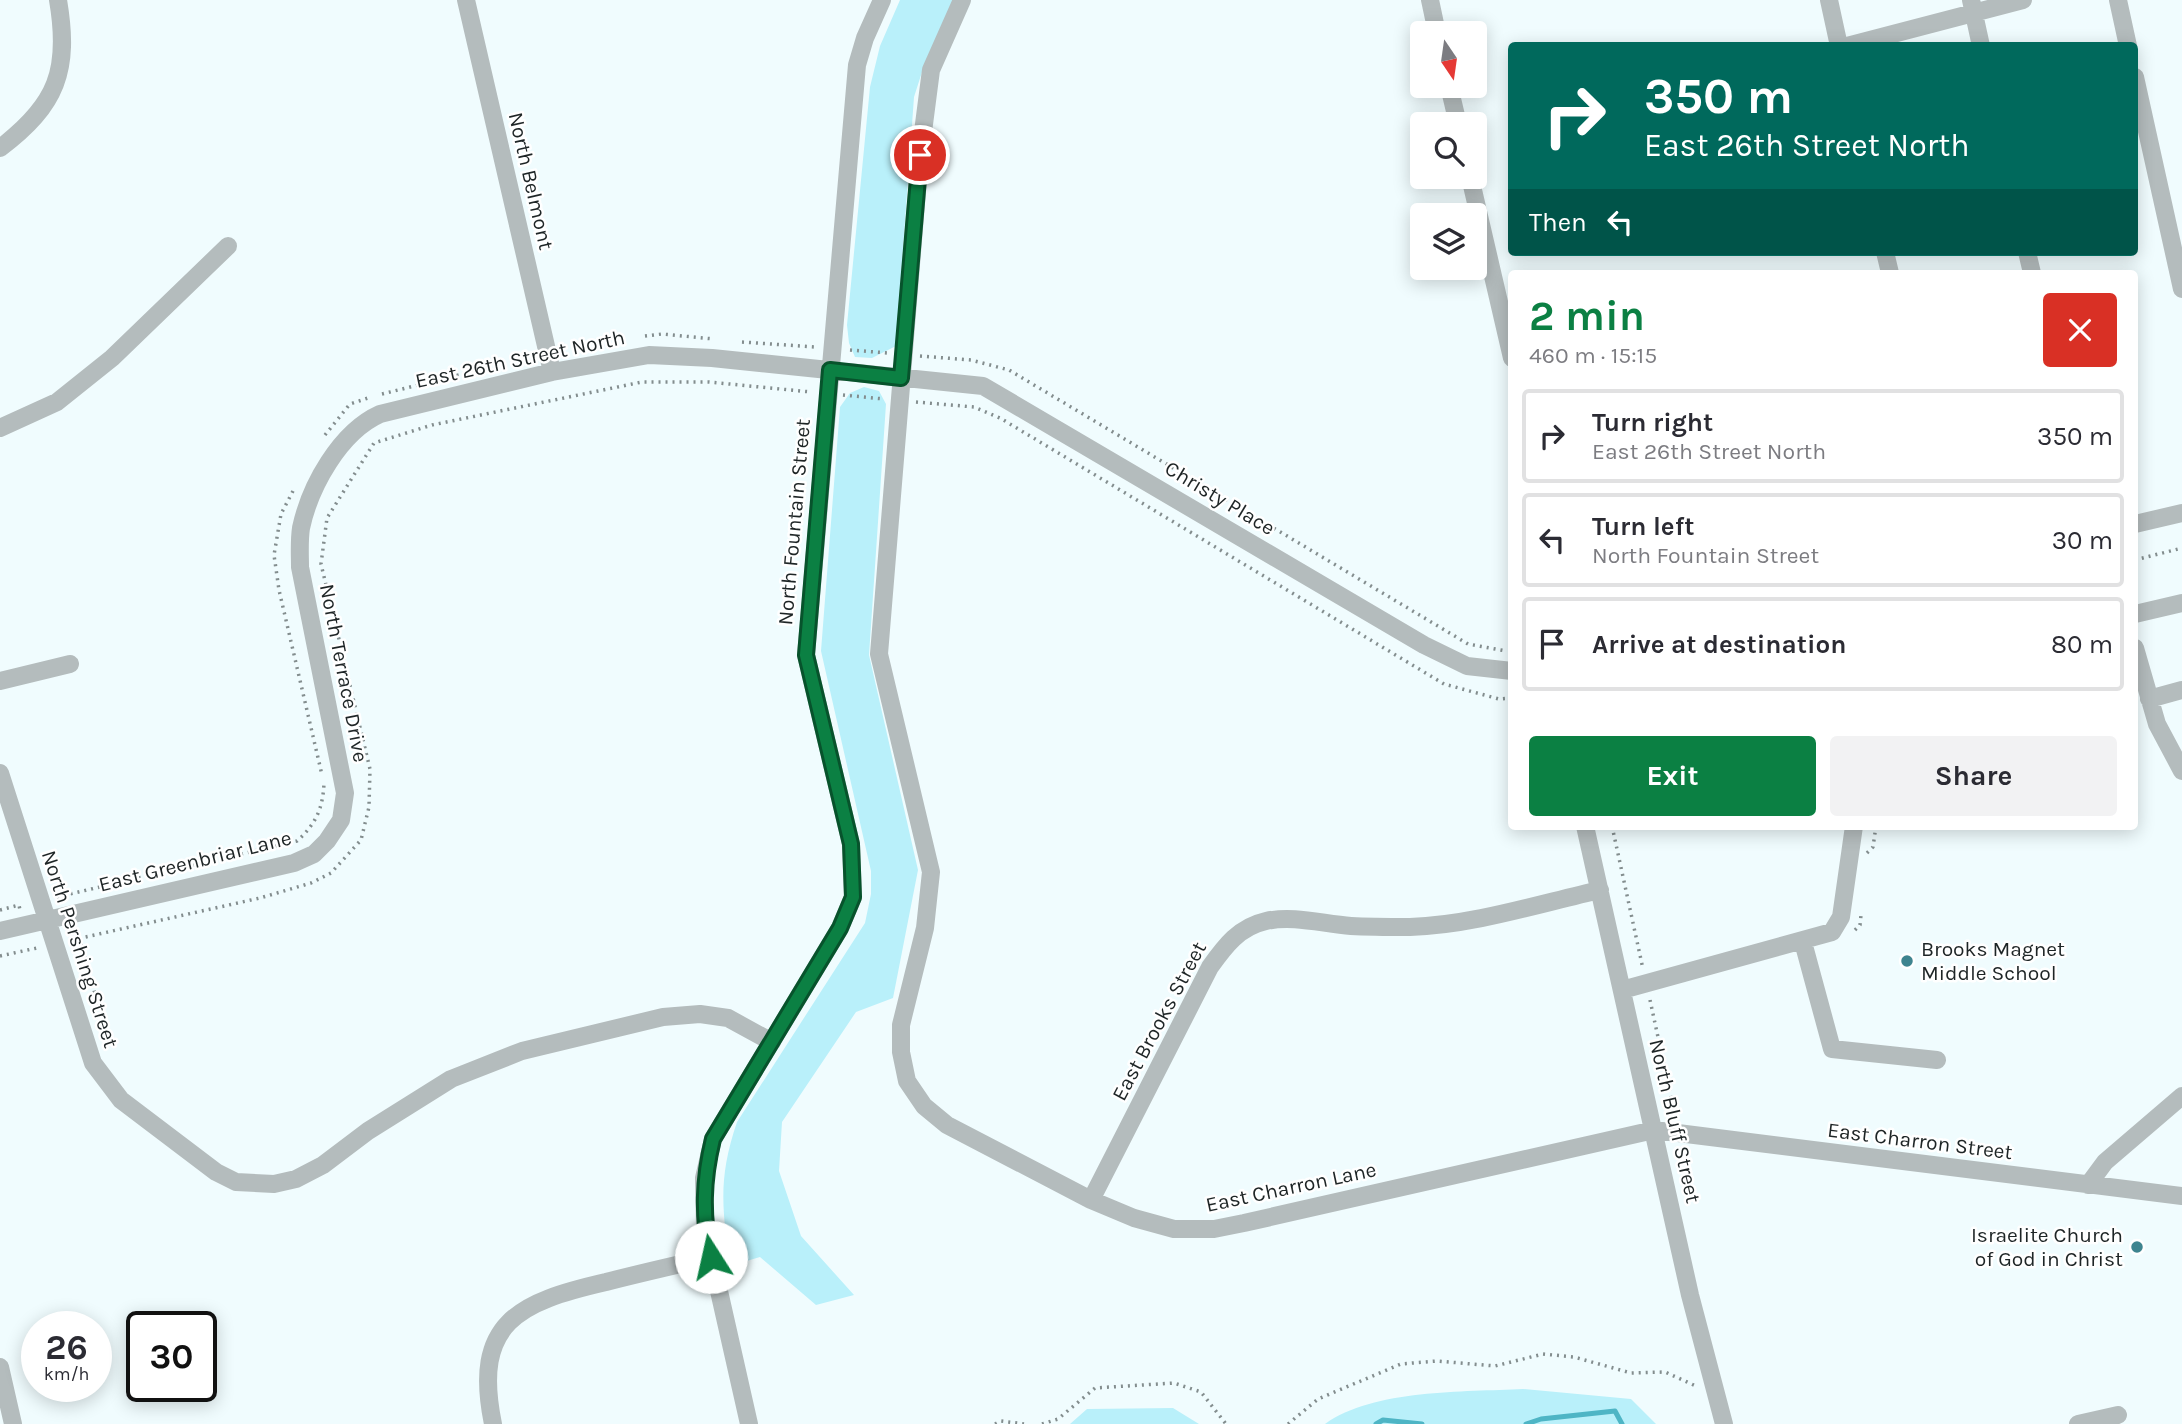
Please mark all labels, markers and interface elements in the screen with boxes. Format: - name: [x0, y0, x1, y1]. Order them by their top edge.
- north arrow: [1410, 21, 1488, 98]
- map controls: [1410, 21, 1487, 280]
- text: 350 m: [1644, 68, 1793, 125]
- icon: right: [1529, 70, 1620, 161]
- street label: North Belmont: [504, 110, 559, 252]
- button: search: [1410, 112, 1487, 189]
- pin: [890, 125, 950, 185]
- text: East 26th Street North: [1644, 127, 1970, 164]
- icon: arrive: [901, 136, 939, 174]
- button: layers: [1410, 203, 1487, 280]
- icon: left: [1601, 203, 1639, 241]
- text: Then: [1529, 207, 1587, 238]
- text: 2 min: [1529, 291, 1645, 341]
- button: close: [2043, 293, 2117, 367]
- street label: East 26th Street North: [413, 325, 627, 393]
- text: 460 m · 15:15: [1529, 342, 1657, 369]
- text: Turn right: [1592, 407, 1713, 438]
- icon: right: [1533, 417, 1571, 455]
- street label: North Fountain Street: [773, 418, 815, 626]
- text: 350 m: [2037, 421, 2113, 452]
- text: East 26th Street North: [1592, 438, 1826, 465]
- street label: Christy Place: [1161, 456, 1279, 540]
- text: Turn left: [1592, 511, 1694, 542]
- icon: left: [1533, 521, 1571, 559]
- text: 30 m: [2052, 525, 2113, 556]
- text: North Fountain Street: [1592, 542, 1819, 569]
- street label: North Terrace Drive: [315, 582, 373, 764]
- icon: arrive: [1533, 625, 1571, 663]
- text: Arrive at destination: [1592, 629, 1846, 660]
- text: 80 m: [2051, 629, 2113, 660]
- button: Exit: [1529, 736, 1816, 816]
- button: Share: [1830, 736, 2117, 816]
- street label: East Greenbriar Lane: [96, 825, 294, 897]
- street label: North Pershing Street: [37, 847, 123, 1051]
- street label: East Brooks Street: [1107, 937, 1211, 1105]
- place label: Brooks Magnet Middle School: [1921, 937, 2065, 985]
- marker: Brooks Magnet Middle School: [1899, 953, 1915, 969]
- street label: North Bluff Street: [1644, 1037, 1706, 1205]
- street label: East Charron Street: [1826, 1118, 2014, 1164]
- street label: East Charron Lane: [1204, 1157, 1378, 1217]
- position arrow: [674, 1220, 748, 1294]
- place label: Israelite Church of God in Christ: [1971, 1223, 2123, 1271]
- marker: Israelite Church of God in Christ: [2129, 1239, 2145, 1255]
- speed limit sign: 30: [126, 1311, 217, 1402]
- text: 26: [45, 1327, 88, 1368]
- text: km/h: [44, 1363, 89, 1385]

